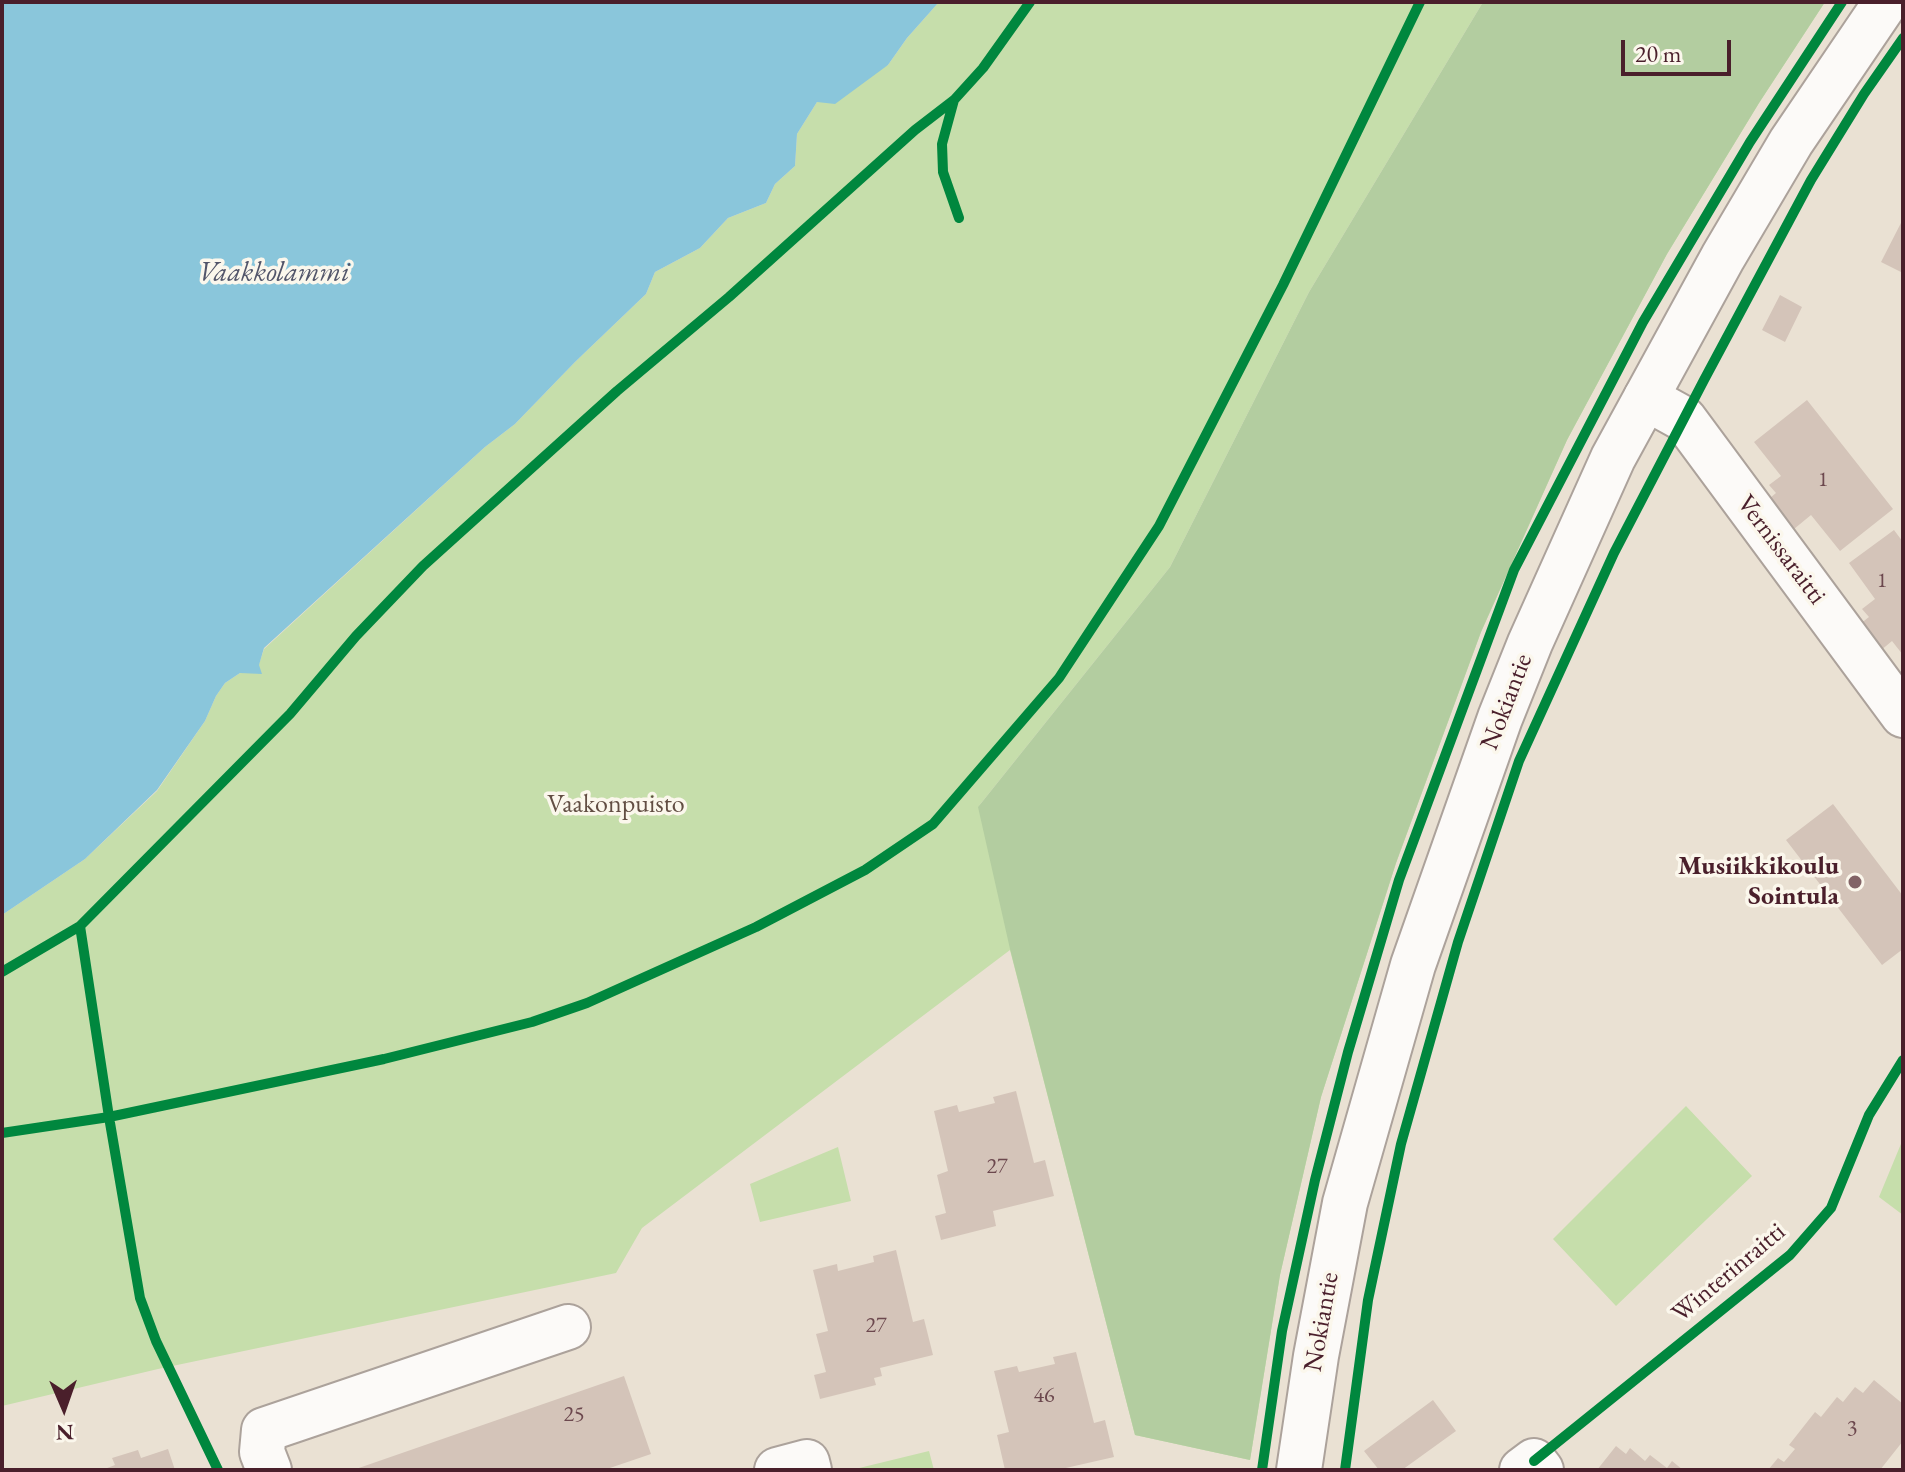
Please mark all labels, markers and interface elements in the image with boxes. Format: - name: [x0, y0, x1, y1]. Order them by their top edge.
- scale bar: [1625, 24, 1735, 74]
- text: 20 m: [1635, 38, 1682, 69]
- water label: Vaakkolammi: [199, 256, 349, 290]
- house number: 1: [1818, 467, 1828, 493]
- street label: Vernissaraitti: [1730, 489, 1832, 611]
- house number: 1: [1877, 568, 1887, 594]
- street label: Nokiantie: [1474, 650, 1540, 754]
- park label: Vaakonpuisto: [547, 789, 685, 821]
- place label: Musiikkikoulu Sointula: [1678, 851, 1839, 912]
- marker: Musiikkikoulu Sointula: [1846, 873, 1864, 891]
- house number: 27: [986, 1154, 1008, 1180]
- street label: Winterinraitti: [1666, 1217, 1792, 1329]
- street label: Nokiantie: [1298, 1270, 1346, 1374]
- house number: 27: [865, 1313, 887, 1339]
- north arrow: [24, 1368, 104, 1448]
- house number: 46: [1033, 1383, 1055, 1409]
- house number: 25: [563, 1402, 585, 1428]
- house number: 3: [1847, 1416, 1857, 1442]
- text: N: [55, 1418, 74, 1447]

